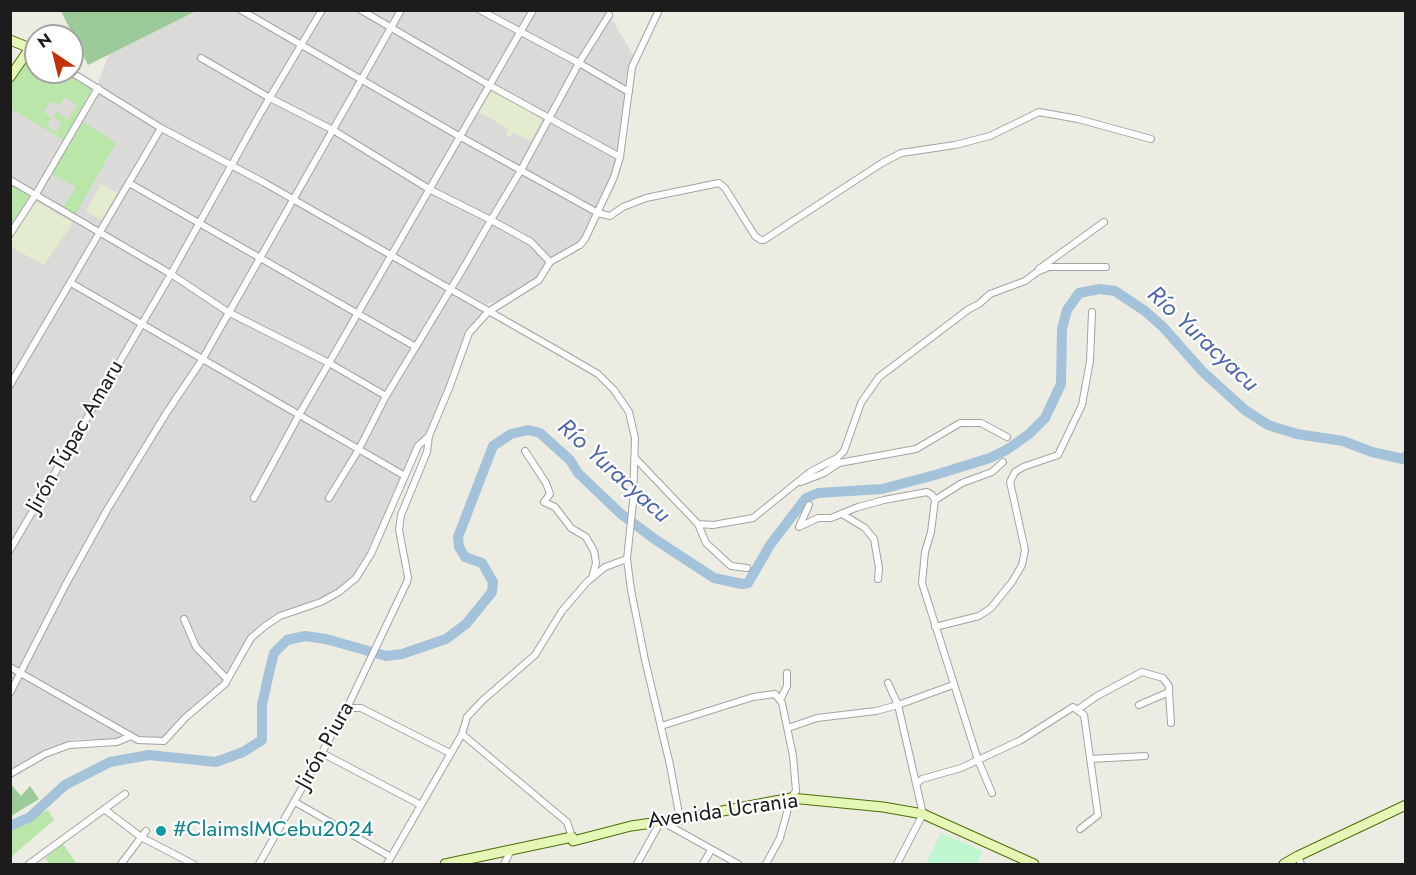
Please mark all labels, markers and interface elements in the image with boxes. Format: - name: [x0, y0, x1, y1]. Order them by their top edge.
- north arrow: [24, 24, 84, 84]
- text: N: [33, 27, 56, 54]
- water label: Río Yuracyacu: [1140, 281, 1264, 399]
- street label: Jirón Túpac Amaru: [22, 356, 130, 518]
- water label: Río Yuracyacu: [551, 414, 675, 530]
- street label: Jirón Piura: [291, 698, 361, 794]
- street label: Avenida Ucrania: [646, 788, 800, 836]
- place label: #ClaimsIMCebu2024: [173, 818, 374, 844]
- marker: #ClaimsIMCebu2024: [154, 824, 168, 838]

